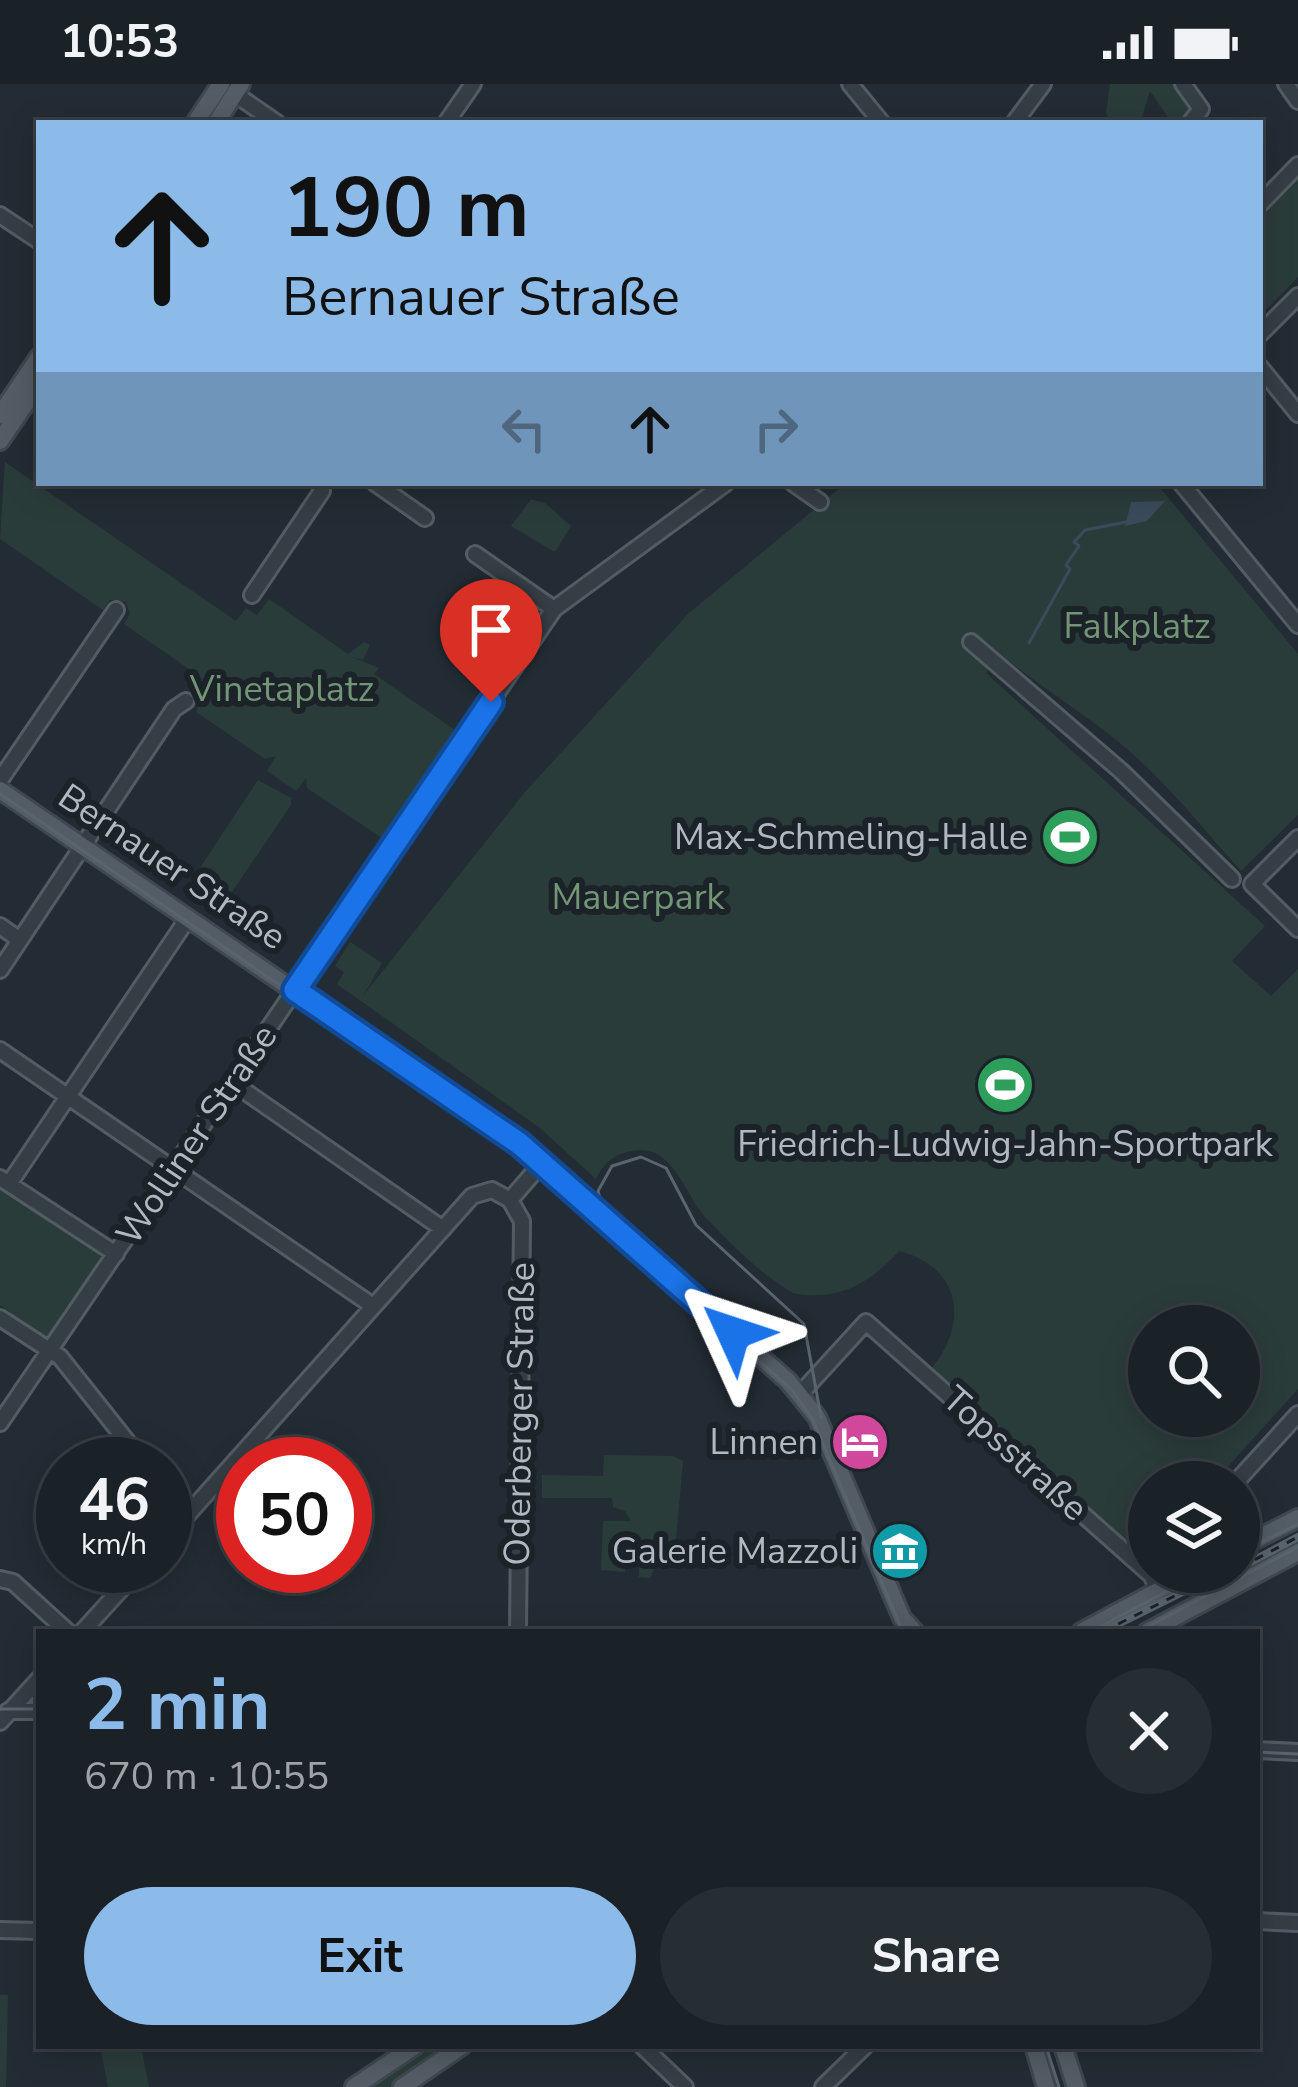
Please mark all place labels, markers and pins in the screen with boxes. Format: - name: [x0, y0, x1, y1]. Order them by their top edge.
- pin: [440, 579, 542, 702]
- sports icon: Max-Schmeling-Halle: [1039, 806, 1101, 868]
- place label: Max-Schmeling-Halle: [674, 813, 1028, 862]
- sports icon: Friedrich-Ludwig-Jahn-Sportpark: [974, 1054, 1036, 1116]
- place label: Friedrich-Ludwig-Jahn-Sportpark: [737, 1120, 1274, 1169]
- hotel icon: Linnen: [829, 1411, 891, 1473]
- place label: Linnen: [710, 1418, 818, 1467]
- museum icon: Galerie Mazzoli: [869, 1520, 931, 1582]
- place label: Galerie Mazzoli: [612, 1527, 858, 1576]

